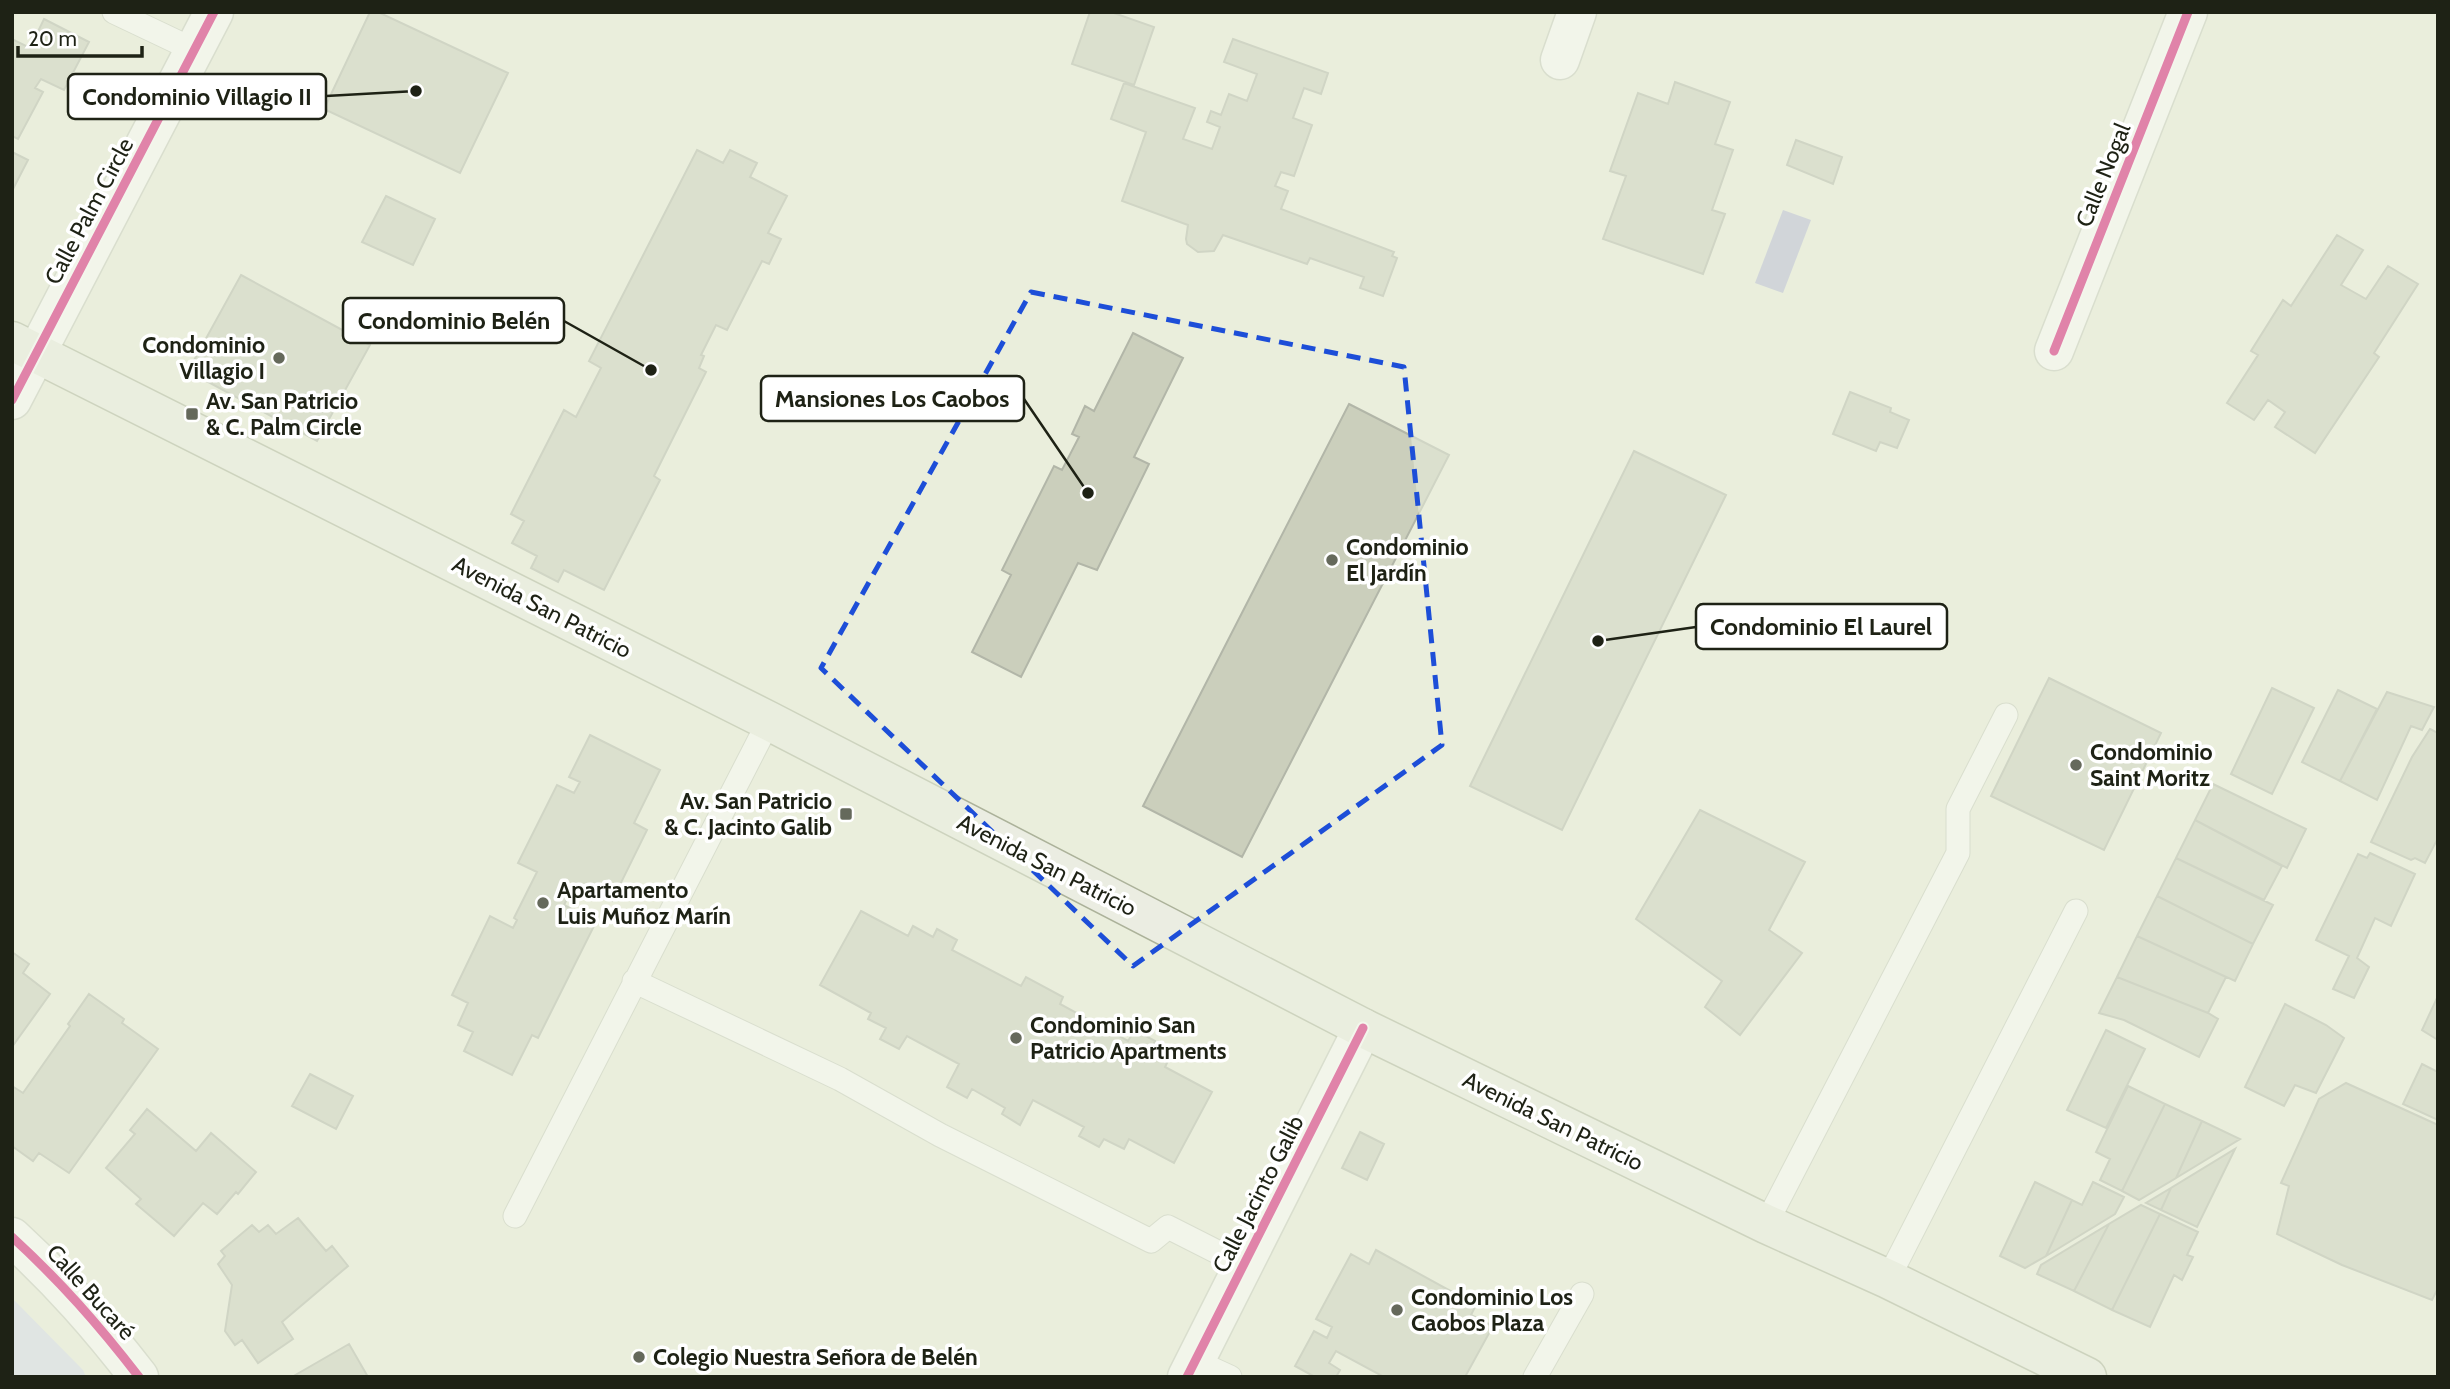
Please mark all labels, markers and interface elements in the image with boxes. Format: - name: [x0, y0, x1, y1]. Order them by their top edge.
- scale bar: [18, 14, 142, 58]
- text: 20 m: [28, 26, 77, 51]
- callout: Condominio Villagio II: [68, 74, 326, 119]
- text: Condominio Villagio II: [82, 82, 312, 111]
- street label: Calle Nogal: [2070, 119, 2137, 231]
- street label: Calle Palm Circle: [39, 133, 139, 289]
- callout: Condominio Belén: [343, 298, 564, 343]
- text: Condominio Belén: [358, 306, 550, 335]
- place label: Condominio Villagio I: [142, 331, 265, 385]
- marker: Condominio Villagio I: [271, 350, 287, 366]
- callout: Mansiones Los Caobos: [761, 376, 1024, 421]
- text: Mansiones Los Caobos: [775, 384, 1009, 413]
- place label: Av. San Patricio & C. Palm Circle: [206, 387, 362, 441]
- marker: Av. San Patricio & C. Palm Circle: [184, 406, 200, 422]
- place label: Condominio El Jardín: [1346, 533, 1469, 587]
- street label: Avenida San Patricio: [448, 550, 636, 664]
- marker: Condominio El Jardín: [1324, 552, 1340, 568]
- callout: Condominio El Laurel: [1696, 604, 1947, 649]
- text: Condominio El Laurel: [1710, 612, 1932, 641]
- place label: Condominio Saint Moritz: [2090, 738, 2213, 792]
- marker: Condominio Saint Moritz: [2068, 757, 2084, 773]
- place label: Av. San Patricio & C. Jacinto Galib: [664, 787, 832, 841]
- marker: Av. San Patricio & C. Jacinto Galib: [838, 806, 854, 822]
- street label: Avenida San Patricio: [953, 808, 1141, 922]
- place label: Apartamento Luis Muñoz Marín: [557, 876, 731, 930]
- marker: Apartamento Luis Muñoz Marín: [535, 895, 551, 911]
- place label: Condominio San Patricio Apartments: [1030, 1011, 1227, 1065]
- marker: Condominio San Patricio Apartments: [1008, 1030, 1024, 1046]
- street label: Avenida San Patricio: [1458, 1065, 1648, 1177]
- street label: Calle Jacinto Galib: [1206, 1111, 1310, 1277]
- street label: Calle Bucaré: [41, 1238, 141, 1346]
- place label: Condominio Los Caobos Plaza: [1411, 1283, 1573, 1337]
- marker: Condominio Los Caobos Plaza: [1389, 1302, 1405, 1318]
- place label: Colegio Nuestra Señora de Belén: [653, 1343, 978, 1371]
- marker: Colegio Nuestra Señora de Belén: [631, 1349, 647, 1365]

